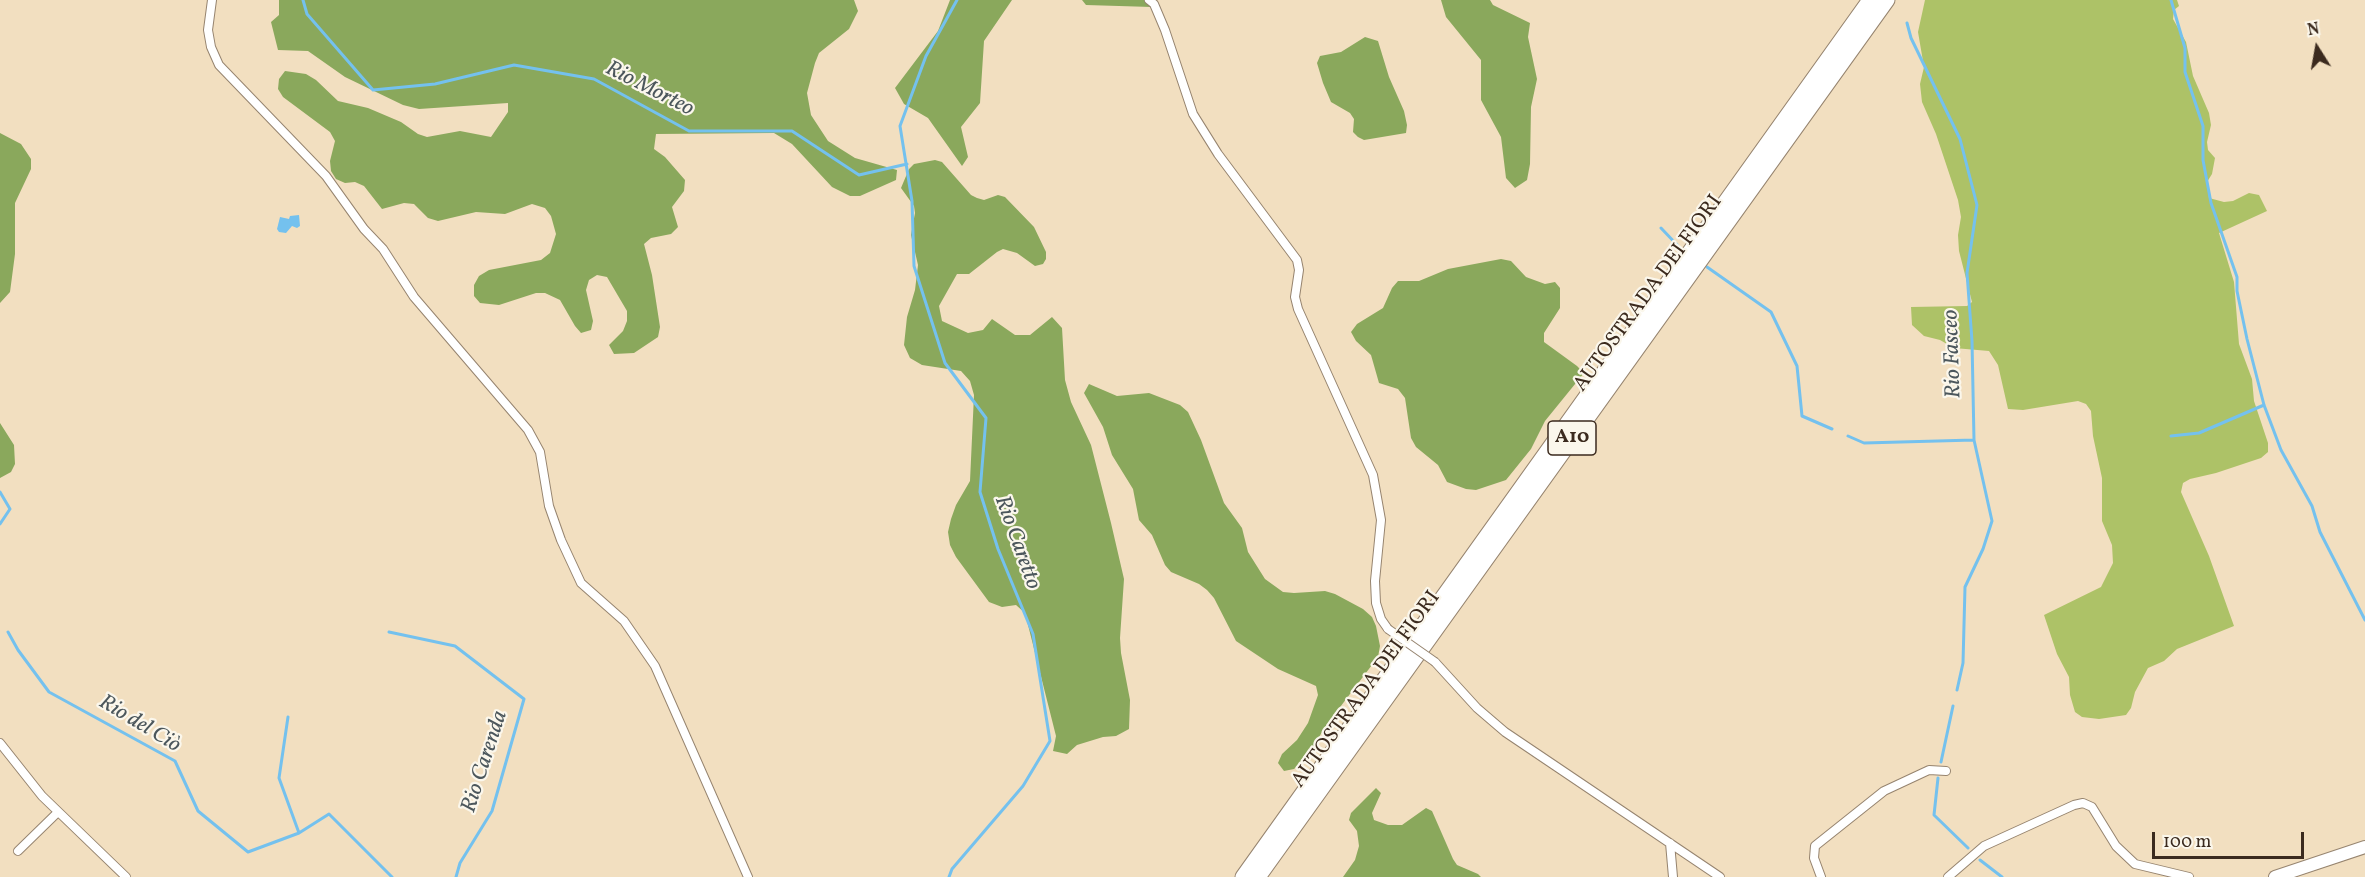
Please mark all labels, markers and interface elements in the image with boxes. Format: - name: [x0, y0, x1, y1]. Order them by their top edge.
- north arrow: [2287, 18, 2347, 78]
- text: N: [2306, 18, 2321, 42]
- water label: Rio Morteo: [600, 57, 698, 123]
- street label: AUTOSTRADA DEI FIORI: [1569, 191, 1729, 397]
- water label: Rio Fasceo: [1939, 309, 1969, 399]
- road number: A10: [1548, 421, 1596, 455]
- water label: Rio Caretto: [987, 493, 1045, 593]
- street label: AUTOSTRADA DEI FIORI: [1287, 587, 1447, 793]
- water label: Rio del Ciò: [93, 690, 185, 760]
- water label: Rio Carenda: [457, 708, 515, 816]
- scale bar: [2155, 820, 2306, 858]
- text: 100 m: [2163, 830, 2212, 855]

